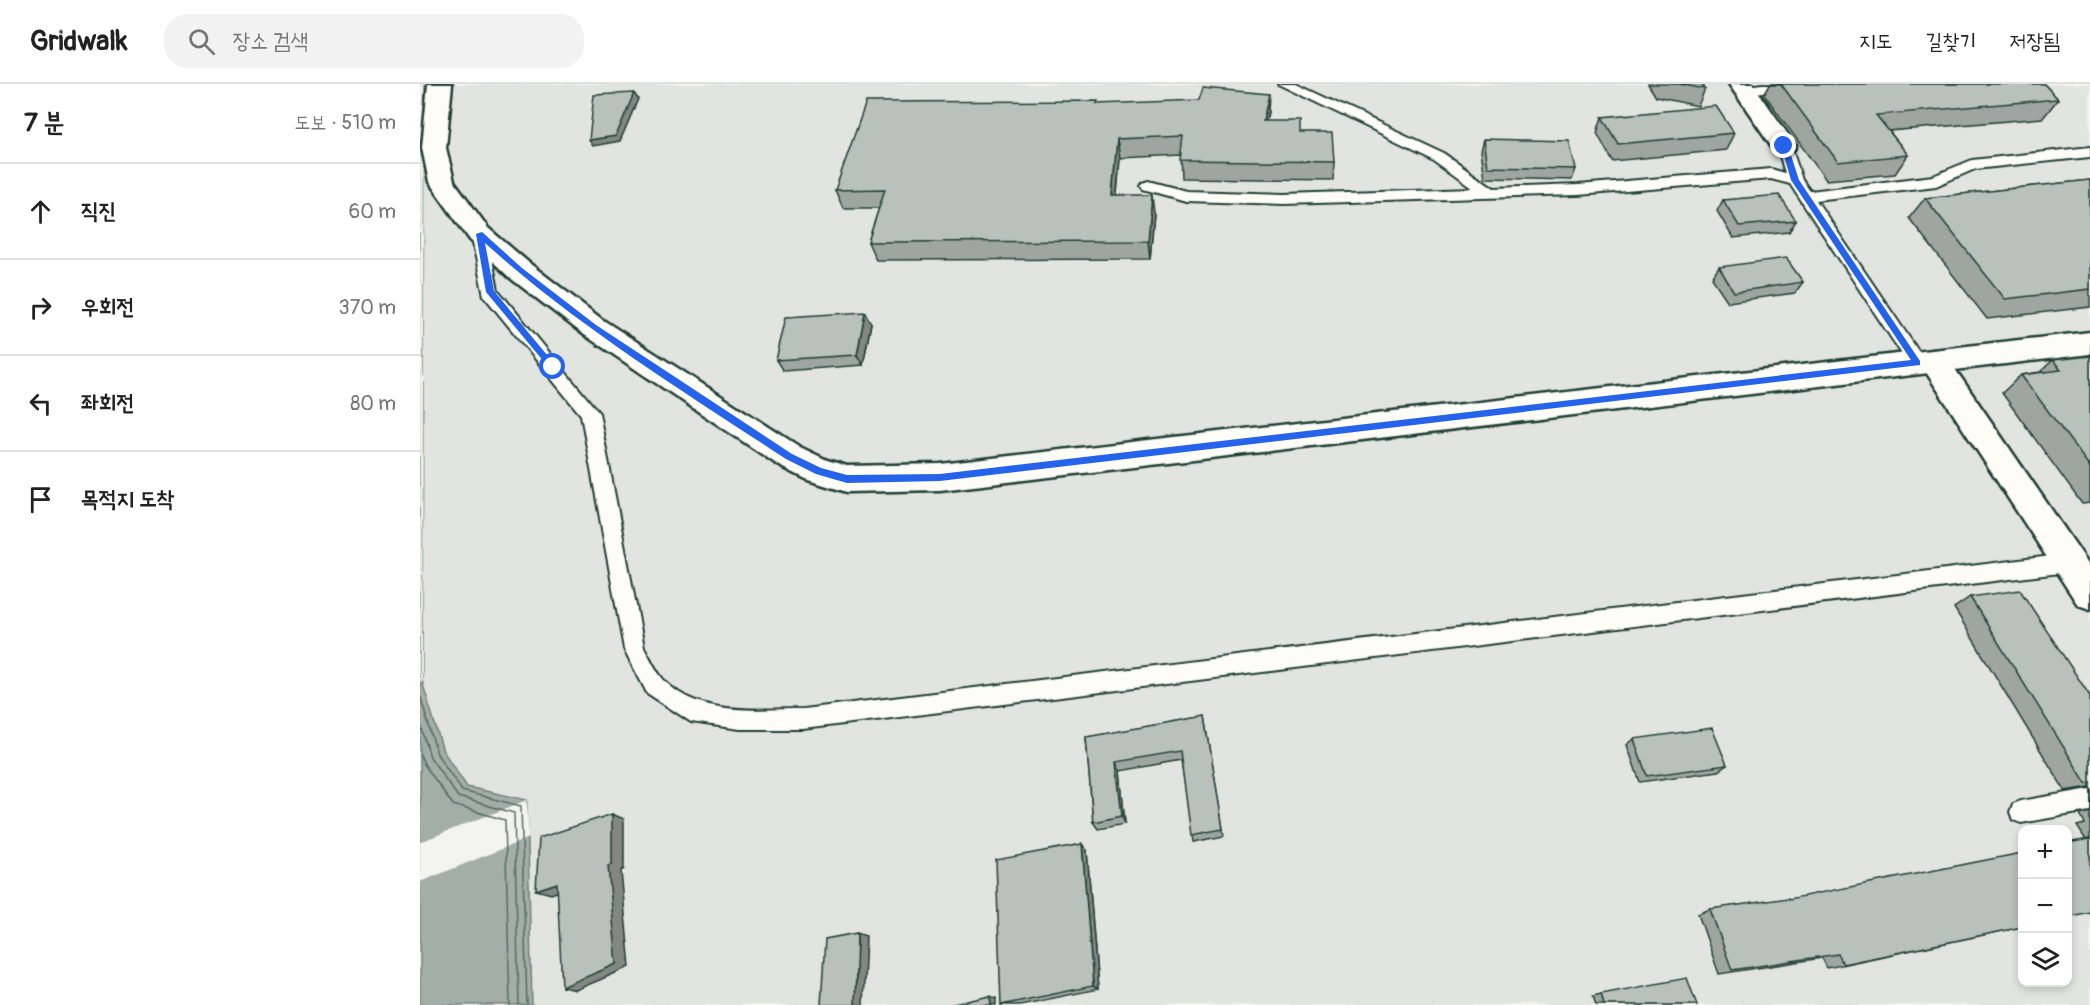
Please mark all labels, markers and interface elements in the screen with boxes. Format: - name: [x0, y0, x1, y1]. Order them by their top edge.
- search box: [164, 14, 584, 68]
- text: Gridwalk: [30, 24, 128, 59]
- icon: search: [185, 25, 218, 58]
- text: 장소 검색: [233, 27, 308, 55]
- text: 지도: [1859, 28, 1893, 55]
- text: 길찾기: [1926, 28, 1976, 55]
- text: 저장됨: [2009, 28, 2060, 55]
- text: 7 분: [24, 107, 64, 139]
- text: 도보 · 510 m: [294, 110, 396, 135]
- route end: [1770, 132, 1796, 158]
- icon: ahead: [24, 195, 57, 228]
- text: 직진: [81, 197, 116, 225]
- text: 60 m: [349, 199, 396, 224]
- icon: right: [24, 291, 57, 324]
- text: 우회전: [81, 293, 134, 321]
- text: 370 m: [339, 295, 396, 320]
- route start: [539, 353, 565, 379]
- icon: left: [24, 387, 57, 420]
- text: 좌회전: [81, 389, 134, 417]
- text: 80 m: [350, 391, 396, 416]
- icon: arrive: [24, 483, 57, 516]
- text: 목적지 도착: [81, 485, 174, 513]
- map controls: [2018, 825, 2072, 987]
- button: +: [2018, 825, 2072, 879]
- button: −: [2018, 879, 2072, 933]
- button: layers: [2018, 933, 2072, 987]

